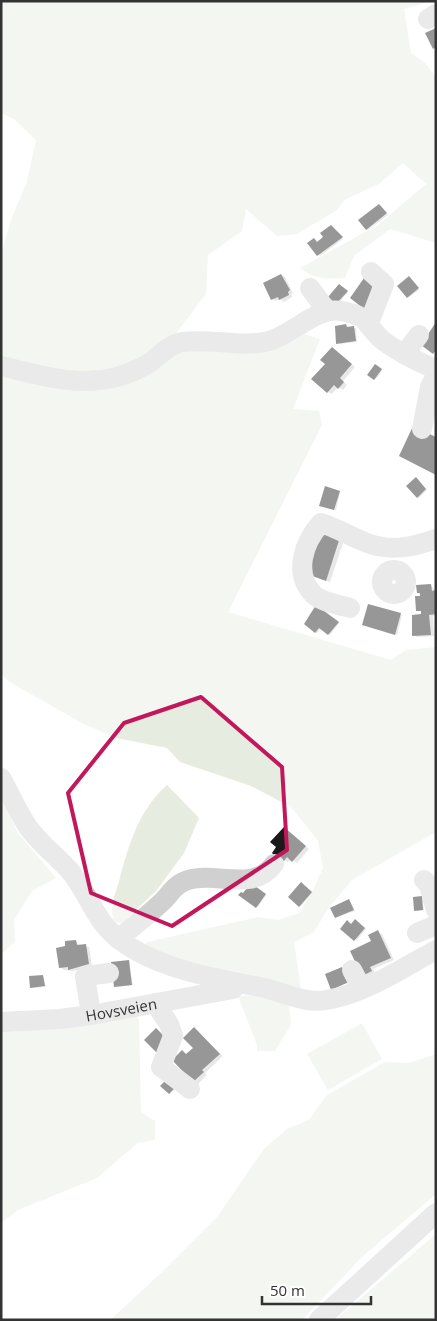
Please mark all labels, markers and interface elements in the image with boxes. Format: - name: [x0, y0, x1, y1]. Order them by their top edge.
- street label: Hovsveien: [84, 993, 158, 1026]
- scale bar: [262, 1274, 371, 1306]
- text: 50 m: [270, 1280, 305, 1300]

